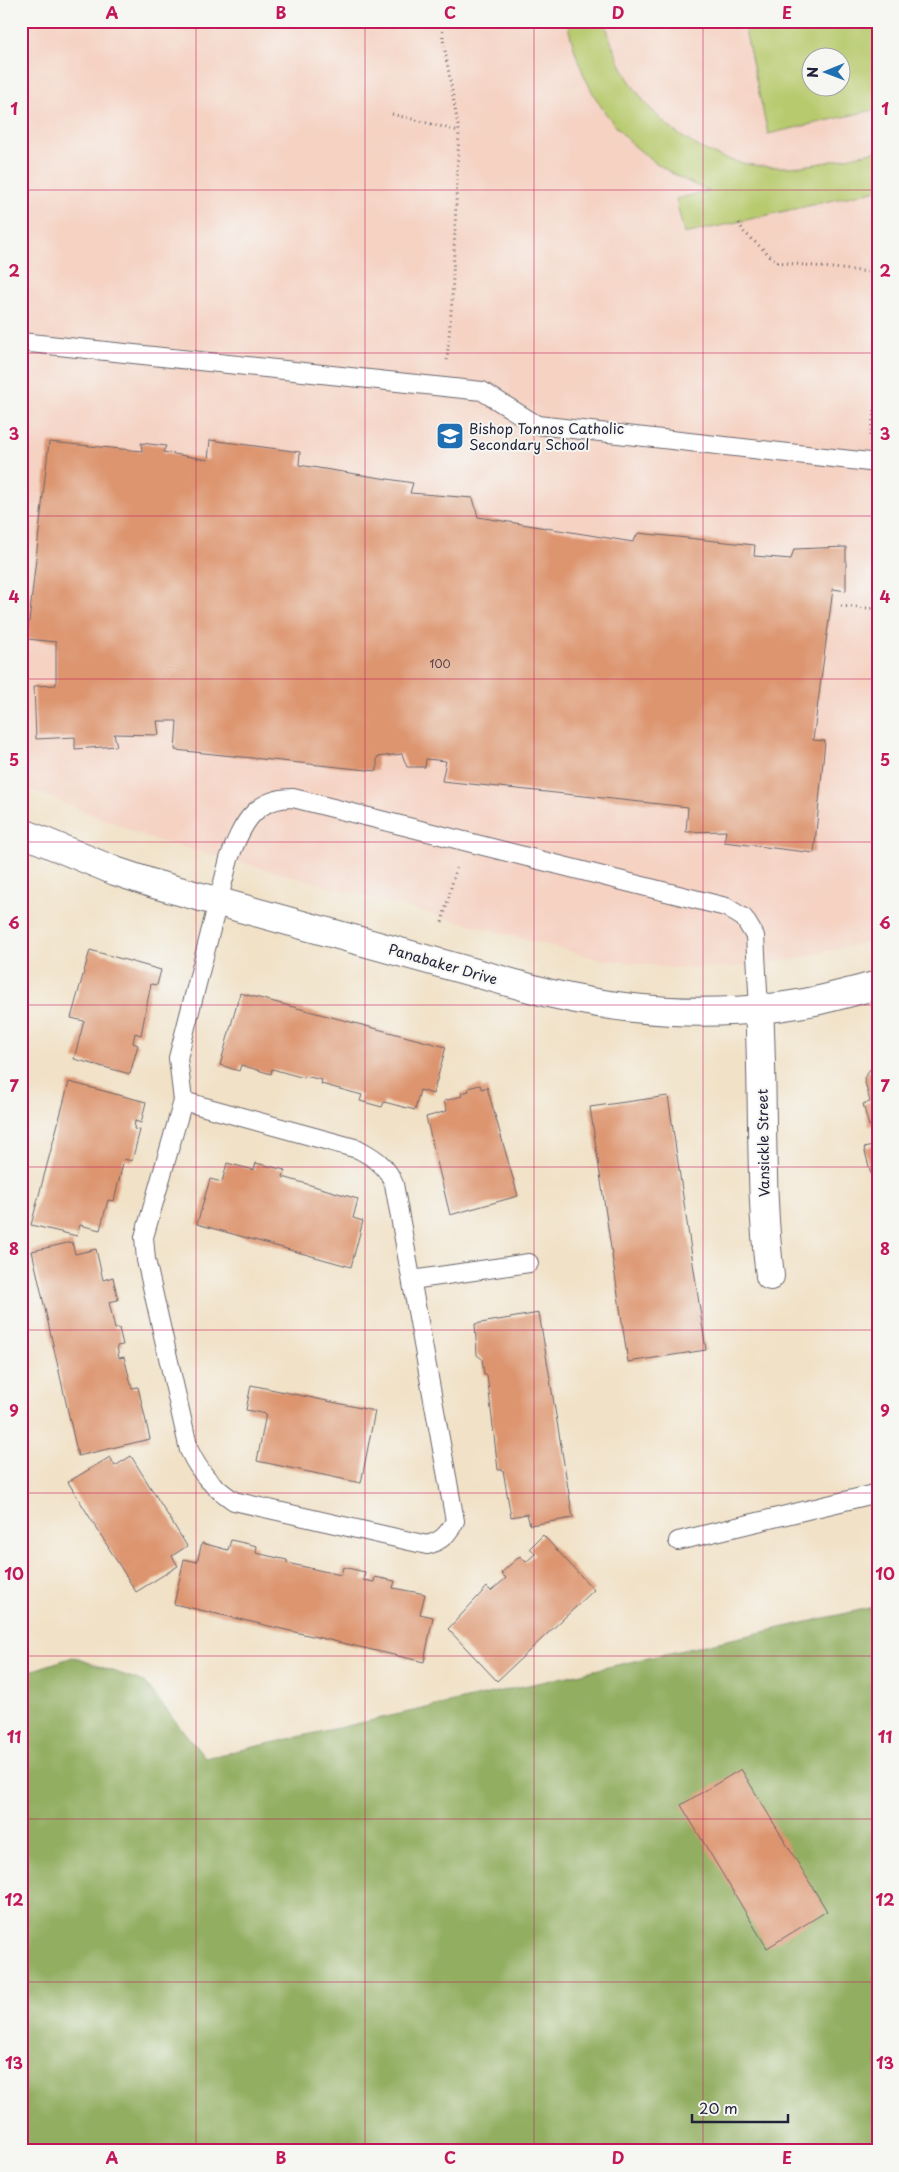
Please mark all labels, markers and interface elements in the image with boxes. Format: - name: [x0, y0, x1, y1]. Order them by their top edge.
- text: A: [106, 0, 119, 24]
- text: B: [276, 0, 287, 24]
- text: C: [444, 0, 456, 24]
- text: D: [612, 0, 624, 24]
- text: E: [782, 0, 792, 24]
- north arrow: [802, 48, 852, 98]
- text: N: [802, 67, 823, 78]
- text: 1: [10, 96, 18, 120]
- text: 1: [881, 96, 889, 120]
- text: 2: [8, 258, 20, 282]
- text: 2: [879, 258, 891, 282]
- place label: Bishop Tonnos Catholic Secondary School: [469, 418, 624, 455]
- text: 3: [9, 421, 19, 445]
- school or university icon: Bishop Tonnos Catholic Secondary School: [435, 421, 465, 451]
- text: 3: [880, 421, 890, 445]
- text: 4: [9, 584, 20, 608]
- text: 4: [880, 584, 891, 608]
- house number: 100: [429, 655, 451, 672]
- text: 5: [9, 747, 19, 771]
- text: 5: [880, 747, 890, 771]
- text: 6: [8, 910, 20, 934]
- text: 6: [879, 910, 891, 934]
- street label: Panabaker Drive: [386, 938, 500, 990]
- text: 7: [9, 1073, 19, 1097]
- text: 7: [880, 1073, 890, 1097]
- street label: Vansickle Street: [752, 1088, 774, 1197]
- text: 8: [9, 1236, 19, 1260]
- text: 8: [880, 1236, 890, 1260]
- text: 9: [9, 1398, 19, 1422]
- text: 9: [880, 1398, 890, 1422]
- text: 10: [4, 1561, 24, 1585]
- text: 10: [875, 1561, 895, 1585]
- text: 11: [7, 1724, 21, 1748]
- text: 11: [878, 1724, 892, 1748]
- text: 12: [5, 1887, 23, 1911]
- text: 12: [876, 1887, 894, 1911]
- text: 13: [5, 2050, 23, 2074]
- text: 13: [876, 2050, 894, 2074]
- scale bar: [692, 2092, 788, 2124]
- text: 20 m: [699, 2096, 738, 2119]
- text: A: [106, 2145, 119, 2169]
- text: B: [276, 2145, 287, 2169]
- text: C: [444, 2145, 456, 2169]
- text: D: [612, 2145, 624, 2169]
- text: E: [782, 2145, 792, 2169]

